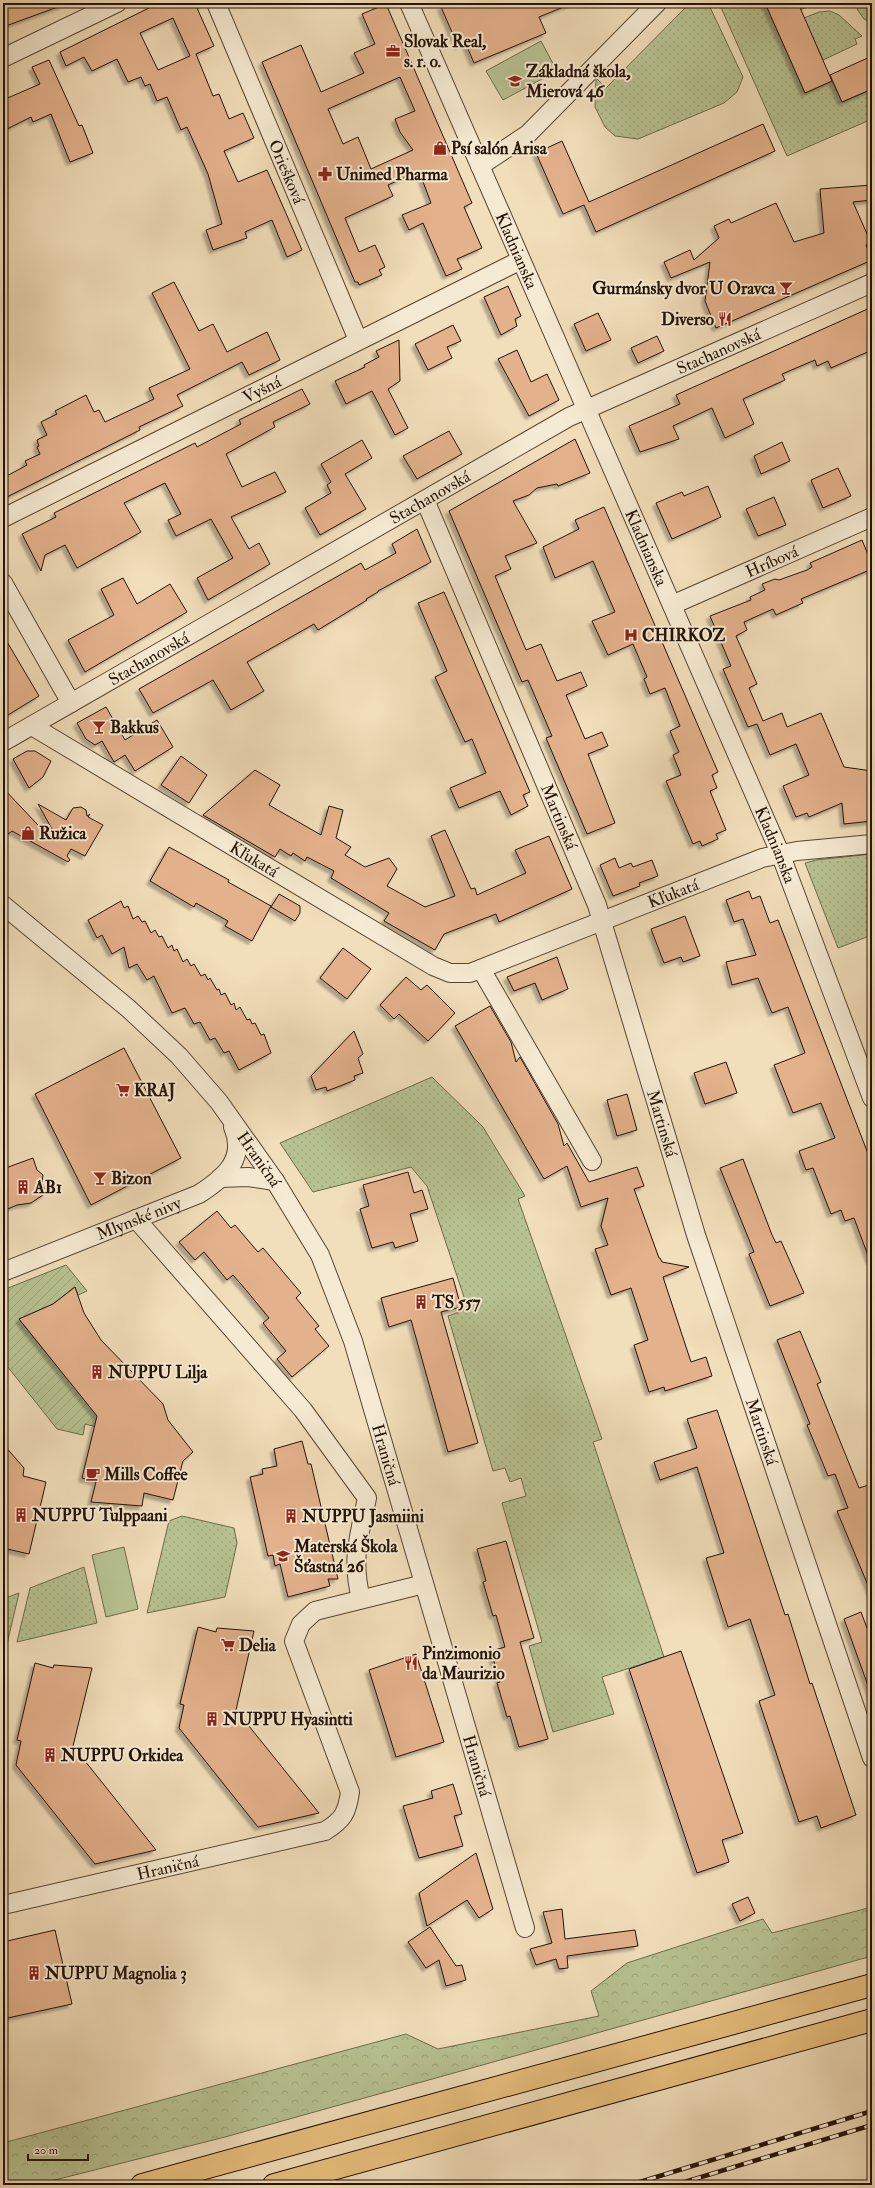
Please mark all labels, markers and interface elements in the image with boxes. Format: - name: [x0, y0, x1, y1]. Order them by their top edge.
- place label: Slovak Real, s. r. o.: [404, 31, 486, 72]
- office icon: Slovak Real, s. r. o.: [385, 43, 401, 59]
- place label: Základná škola, Mierová 46: [525, 61, 630, 102]
- school or university icon: Základná škola, Mierová 46: [507, 73, 523, 89]
- street label: Oriešková: [264, 136, 310, 208]
- place label: Psí salón Arisa: [451, 138, 548, 159]
- shop icon: Psí salón Arisa: [432, 140, 448, 156]
- place label: Unimed Pharma: [336, 164, 449, 185]
- pharmacy icon: Unimed Pharma: [317, 166, 333, 182]
- street label: Kladnianska: [491, 209, 543, 293]
- place label: Gurmánsky dvor U Oravca: [592, 278, 776, 300]
- bar icon: Gurmánsky dvor U Oravca: [778, 280, 794, 296]
- place label: Diverso: [661, 309, 714, 330]
- restaurant icon: Diverso: [717, 311, 733, 327]
- street label: Stachanovská: [673, 323, 765, 379]
- street label: Vyšná: [239, 370, 285, 408]
- street label: Stachanovská: [386, 465, 475, 528]
- street label: Kladnianska: [621, 506, 673, 590]
- street label: Hríbová: [742, 540, 802, 582]
- place label: CHIRKOZ: [642, 625, 726, 646]
- street label: Stachanovská: [105, 626, 194, 690]
- hospital icon: CHIRKOZ: [623, 627, 639, 643]
- place label: Bakkus: [110, 717, 159, 738]
- bar icon: Bakkus: [91, 719, 107, 735]
- street label: Martinská: [536, 781, 583, 854]
- street label: Kladnianska: [750, 803, 801, 887]
- place label: Ružica: [39, 823, 87, 844]
- shop icon: Ružica: [20, 825, 36, 841]
- street label: Kľukatá: [226, 836, 283, 882]
- street label: Kľukatá: [645, 873, 703, 912]
- place label: KRAJ: [134, 1080, 176, 1102]
- supermarket icon: KRAJ: [115, 1082, 131, 1098]
- street label: Martinská: [642, 1087, 683, 1161]
- street label: Hraničná: [233, 1127, 287, 1191]
- place label: Bizon: [111, 1168, 152, 1189]
- bar icon: Bizon: [92, 1170, 108, 1186]
- place label: AB1: [33, 1177, 62, 1198]
- building icon: AB1: [15, 1179, 31, 1195]
- street label: Mlynské nivy: [93, 1192, 185, 1244]
- place label: TS 557: [431, 1292, 481, 1313]
- building icon: TS 557: [413, 1294, 429, 1310]
- place label: NUPPU Lilja: [107, 1362, 208, 1384]
- building icon: NUPPU Lilja: [89, 1364, 105, 1380]
- street label: Martinská: [741, 1395, 783, 1469]
- street label: Hraničná: [367, 1421, 406, 1489]
- place label: Mills Coffee: [103, 1464, 189, 1485]
- cafe icon: Mills Coffee: [85, 1466, 101, 1482]
- place label: NUPPU Tulppaani: [31, 1505, 168, 1527]
- place label: NUPPU Jasmiini: [301, 1506, 425, 1528]
- building icon: NUPPU Tulppaani: [13, 1507, 29, 1523]
- building icon: NUPPU Jasmiini: [283, 1508, 299, 1524]
- place label: Materská Škola Šťastná 26: [293, 1534, 398, 1577]
- school or university icon: Materská Škola Šťastná 26: [275, 1548, 291, 1564]
- place label: Delia: [239, 1635, 277, 1656]
- supermarket icon: Delia: [220, 1637, 236, 1653]
- place label: Pinzimonio da Maurizio: [422, 1643, 505, 1684]
- restaurant icon: Pinzimonio da Maurizio: [403, 1655, 419, 1671]
- place label: NUPPU Hyasintti: [222, 1709, 353, 1731]
- building icon: NUPPU Hyasintti: [204, 1711, 220, 1727]
- street label: Hraničná: [458, 1732, 497, 1800]
- place label: NUPPU Orkidea: [60, 1745, 184, 1766]
- building icon: NUPPU Orkidea: [42, 1747, 58, 1763]
- street label: Hraničná: [135, 1850, 202, 1884]
- place label: NUPPU Magnolia 3: [44, 1963, 187, 1985]
- building icon: NUPPU Magnolia 3: [26, 1965, 42, 1981]
- scale bar: [28, 2136, 88, 2162]
- text: 20 m: [34, 2143, 59, 2158]

